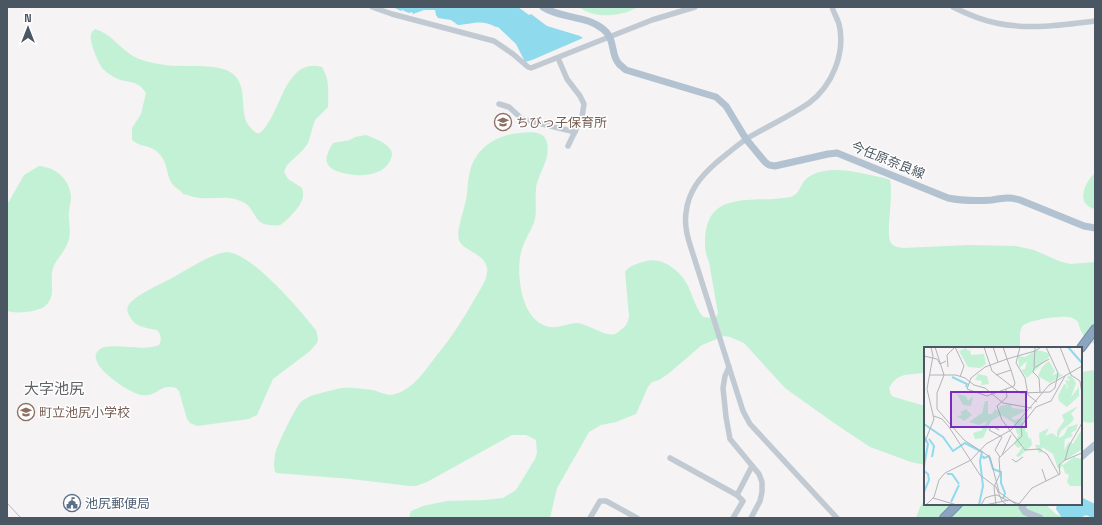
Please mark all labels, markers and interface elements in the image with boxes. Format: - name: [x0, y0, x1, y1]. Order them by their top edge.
- north arrow: [8, 8, 48, 48]
- text: N: [24, 11, 32, 25]
- school or university icon: ちびっ子保育所: [493, 112, 513, 132]
- place label: ちびっ子保育所: [516, 114, 607, 131]
- street label: 今任原奈良線: [849, 138, 927, 182]
- inset map: [924, 347, 1082, 505]
- district label: 大字池尻: [24, 379, 84, 398]
- school or university icon: 町立池尻小学校: [16, 402, 36, 422]
- place label: 町立池尻小学校: [39, 404, 130, 421]
- public building icon: 池尻郵便局: [62, 493, 82, 513]
- place label: 池尻郵便局: [85, 495, 150, 512]

